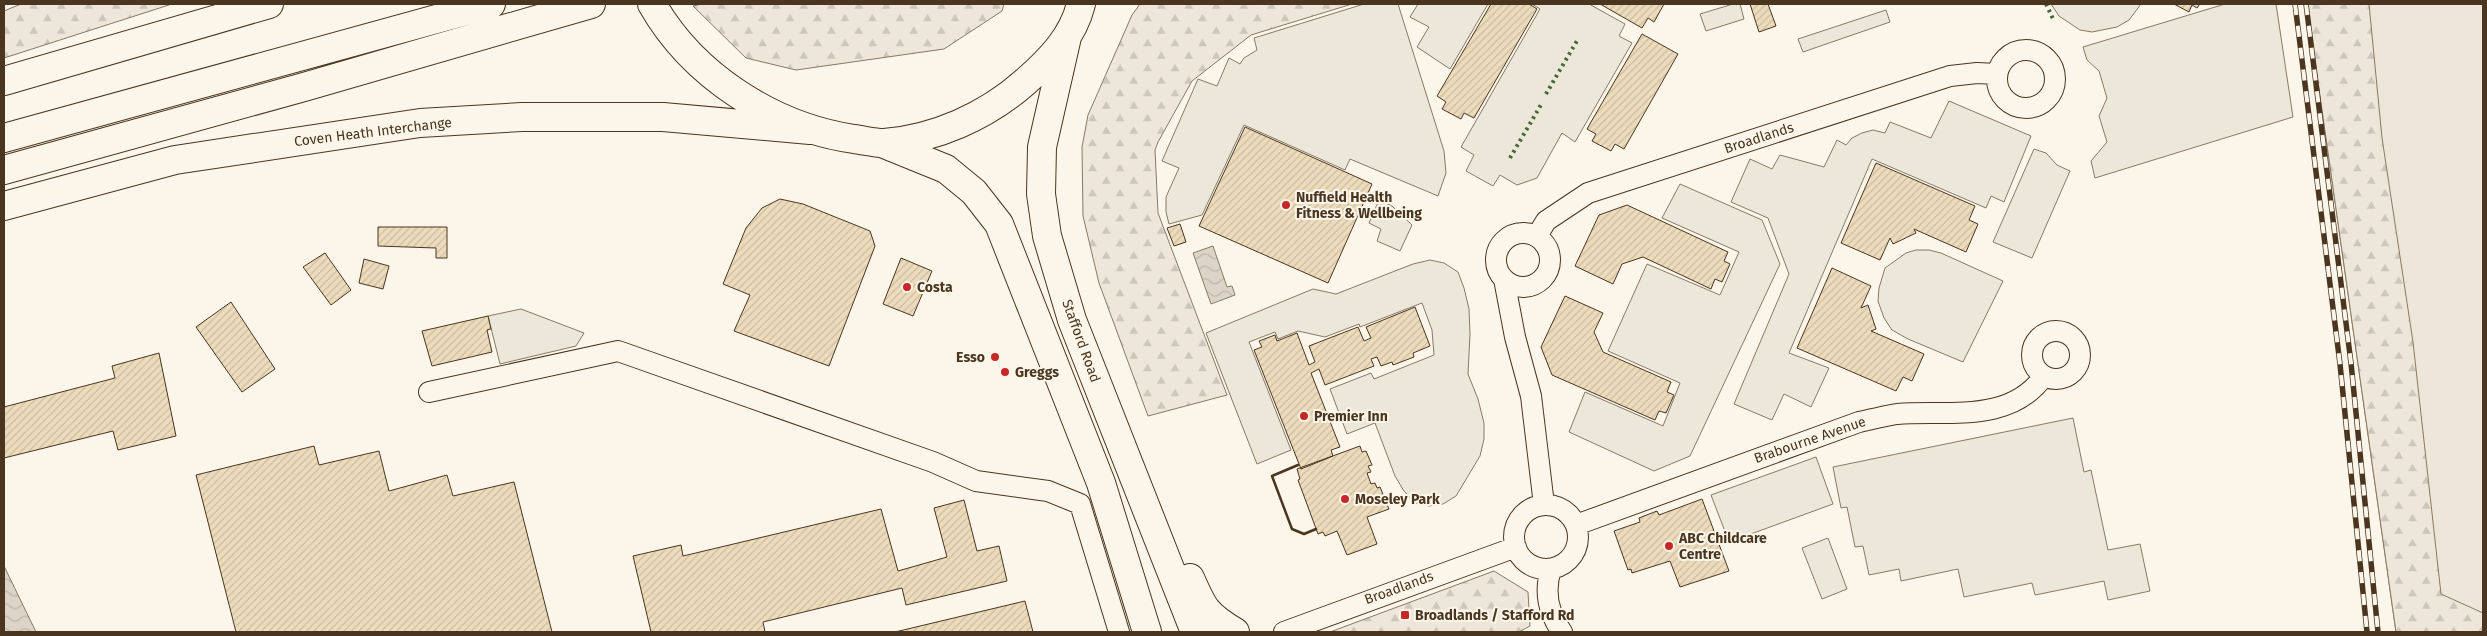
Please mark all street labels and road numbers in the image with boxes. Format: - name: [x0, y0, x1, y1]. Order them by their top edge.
- street label: Coven Heath Interchange: [293, 114, 453, 150]
- street label: Broadlands: [1722, 119, 1796, 157]
- street label: Stafford Road: [1058, 297, 1104, 385]
- street label: Brabourne Avenue: [1752, 413, 1868, 467]
- street label: Broadlands: [1362, 567, 1436, 608]

